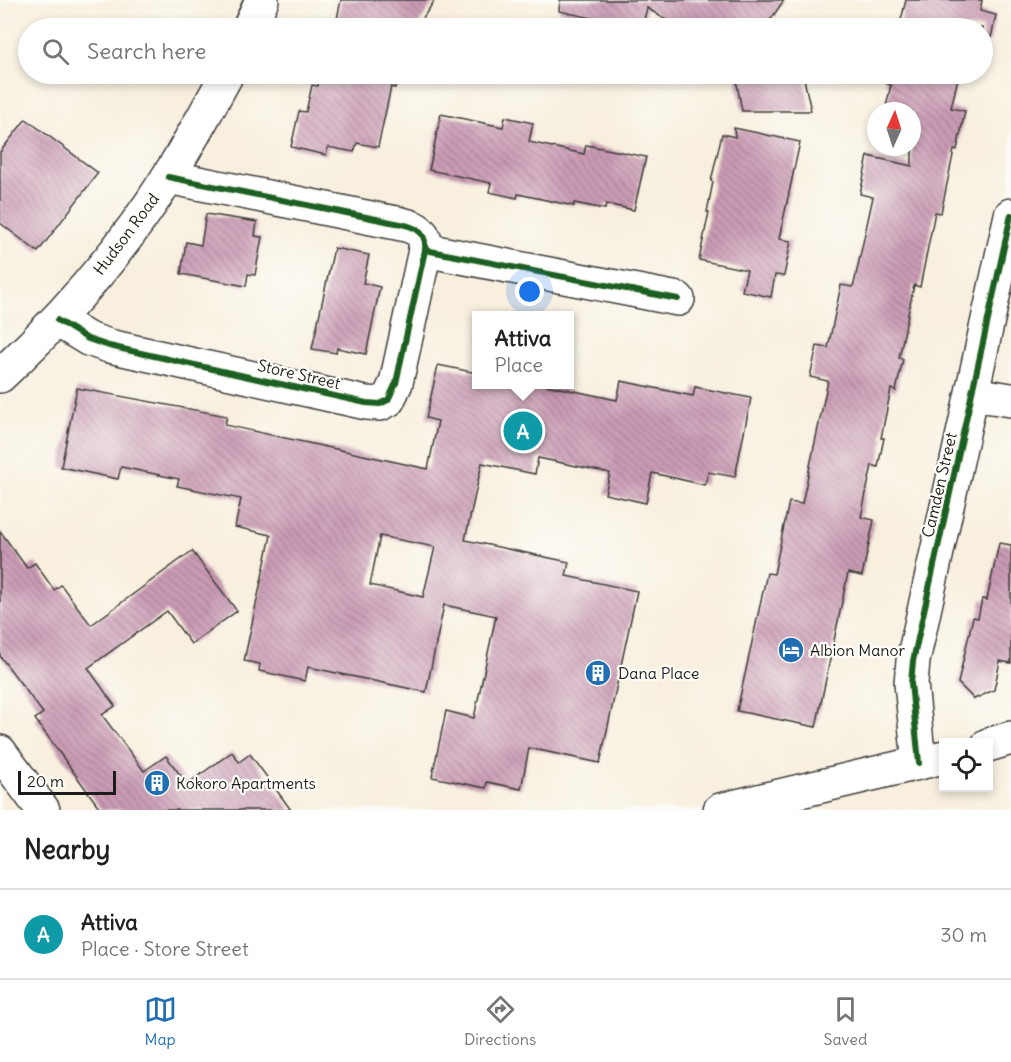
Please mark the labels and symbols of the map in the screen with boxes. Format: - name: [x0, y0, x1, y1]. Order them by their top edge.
- north arrow: [867, 102, 921, 156]
- street label: Hudson Road: [89, 189, 163, 279]
- your location: [515, 277, 544, 306]
- street label: Store Street: [256, 355, 343, 393]
- pin: A: [504, 408, 542, 454]
- street label: Camden Street: [917, 430, 961, 540]
- hotel icon: Albion Manor: [776, 635, 806, 665]
- place label: Albion Manor: [810, 640, 906, 660]
- building icon: Dana Place: [583, 658, 613, 688]
- place label: Dana Place: [618, 663, 699, 683]
- scale bar: [18, 768, 116, 796]
- building icon: Kokoro Apartments: [142, 768, 172, 798]
- place label: Kokoro Apartments: [176, 773, 316, 793]

